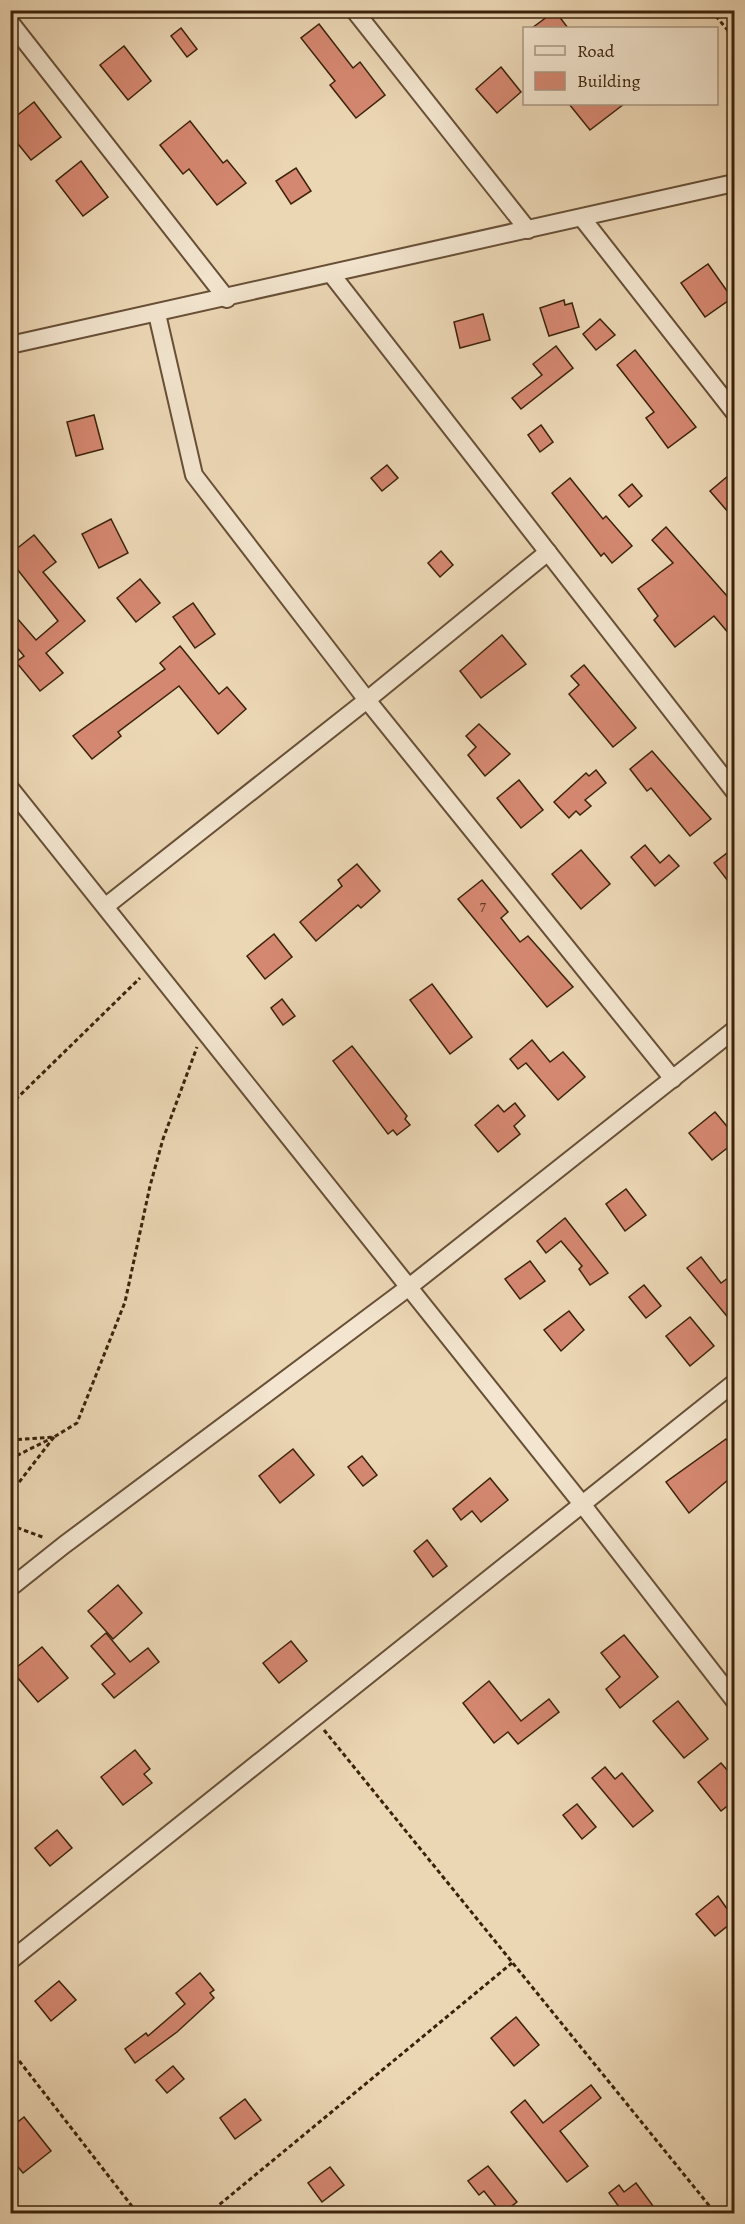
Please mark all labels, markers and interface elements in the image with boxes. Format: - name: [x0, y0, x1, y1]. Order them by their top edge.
- legend: [523, 27, 718, 105]
- text: Road: [577, 39, 615, 63]
- text: Building: [577, 69, 641, 93]
- house number: 7: [480, 896, 487, 916]

